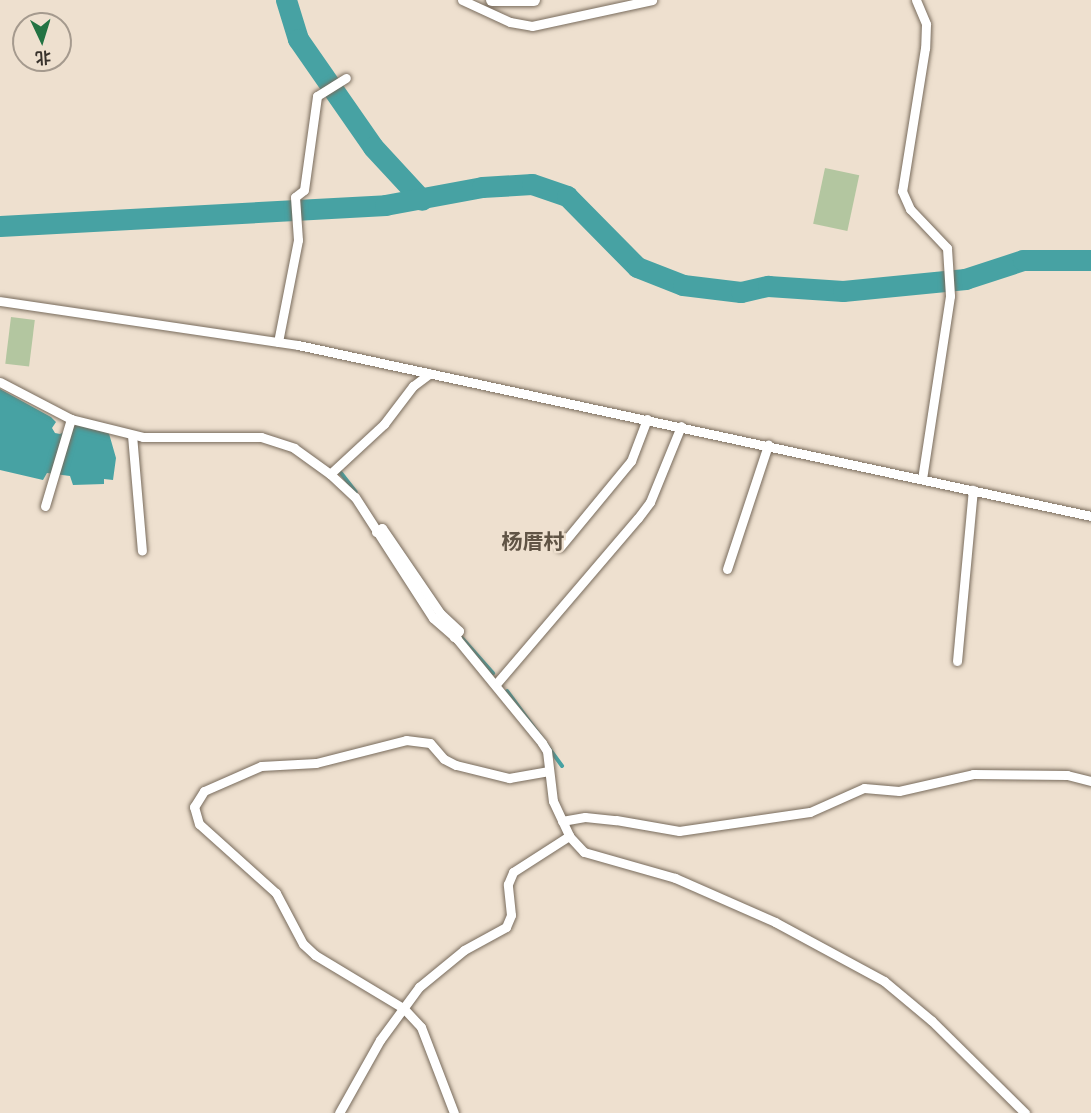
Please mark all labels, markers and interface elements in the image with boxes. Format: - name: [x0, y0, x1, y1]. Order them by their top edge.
- north arrow: [12, 12, 72, 72]
- text: 北: [35, 48, 52, 67]
- district label: 杨厝村: [502, 528, 564, 554]

